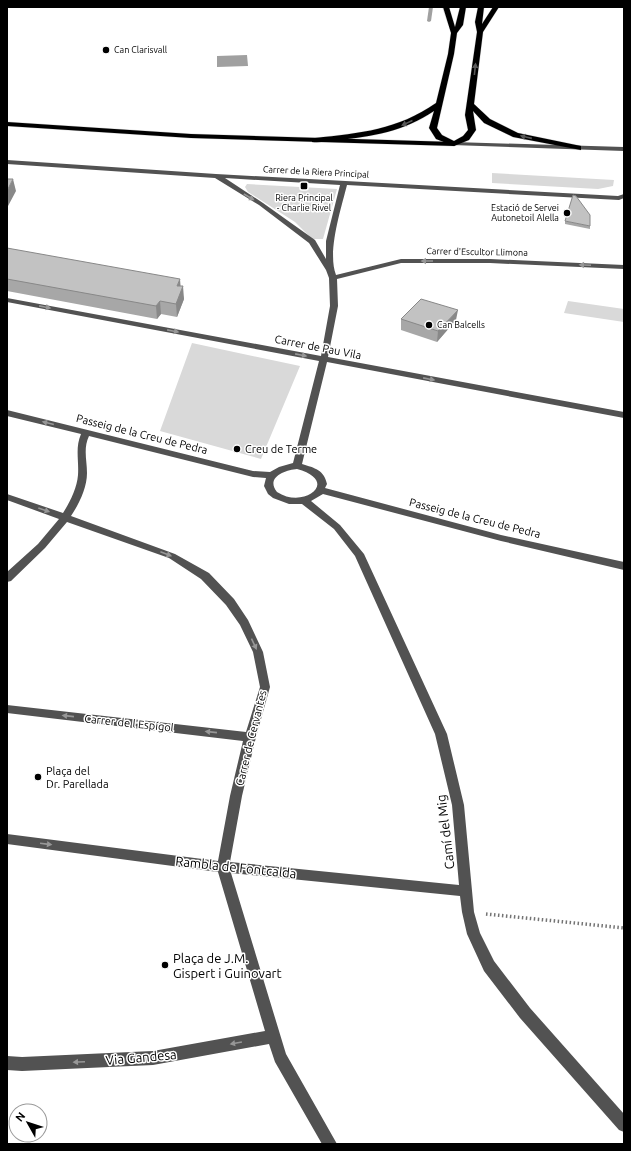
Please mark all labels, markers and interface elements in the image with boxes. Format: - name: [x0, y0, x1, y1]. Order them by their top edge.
- marker: Can Clarisvall: [101, 45, 111, 55]
- place label: Can Clarisvall: [114, 45, 168, 55]
- one-way arrow: [472, 63, 478, 75]
- one-way arrow: [401, 121, 413, 127]
- one-way arrow: [520, 134, 532, 140]
- street label: Carrer de la Riera Principal: [263, 164, 370, 180]
- marker: Riera Principal - Charlie Rivel: [299, 181, 309, 191]
- one-way arrow: [243, 193, 255, 200]
- place label: Riera Principal - Charlie Rivel: [275, 193, 333, 213]
- place label: Estació de Servei Autonetoil Alella: [491, 203, 559, 223]
- marker: Estació de Servei Autonetoil Alella: [562, 208, 572, 218]
- street label: Carrer d'Escultor Llimona: [426, 246, 528, 258]
- one-way arrow: [420, 258, 433, 264]
- one-way arrow: [579, 262, 591, 269]
- one-way arrow: [39, 304, 51, 310]
- marker: Can Balcells: [424, 320, 434, 330]
- place label: Can Balcells: [437, 320, 485, 330]
- one-way arrow: [167, 328, 179, 334]
- street label: Carrer de Pau Vila: [274, 333, 362, 361]
- one-way arrow: [295, 352, 307, 358]
- one-way arrow: [423, 376, 435, 382]
- street label: Passeig de la Creu de Pedra: [75, 412, 209, 456]
- one-way arrow: [42, 419, 54, 425]
- place label: Creu de Terme: [245, 443, 317, 455]
- marker: Creu de Terme: [232, 444, 242, 454]
- street label: Passeig de la Creu de Pedra: [408, 496, 542, 540]
- one-way arrow: [38, 507, 50, 513]
- one-way arrow: [161, 551, 173, 557]
- one-way arrow: [251, 639, 257, 650]
- street label: Carrer de Cervantes: [233, 689, 269, 787]
- street label: Carrer de l'Espígol: [84, 712, 174, 734]
- one-way arrow: [62, 713, 74, 719]
- one-way arrow: [205, 729, 217, 736]
- place label: Plaça del Dr. Parellada: [46, 765, 109, 790]
- marker: Plaça del Dr. Parellada: [33, 772, 43, 782]
- street label: Camí del Mig: [433, 794, 457, 870]
- one-way arrow: [40, 841, 52, 847]
- street label: Rambla de Fontcalda: [175, 854, 297, 880]
- place label: Plaça de J.M. Gispert i Guinovart: [173, 951, 282, 980]
- marker: Plaça de J.M. Gispert i Guinovart: [160, 960, 170, 970]
- one-way arrow: [229, 1040, 242, 1046]
- street label: Via Gandesa: [105, 1047, 177, 1067]
- one-way arrow: [73, 1058, 85, 1065]
- north arrow: [8, 1103, 48, 1143]
- text: N: [13, 1110, 27, 1124]

